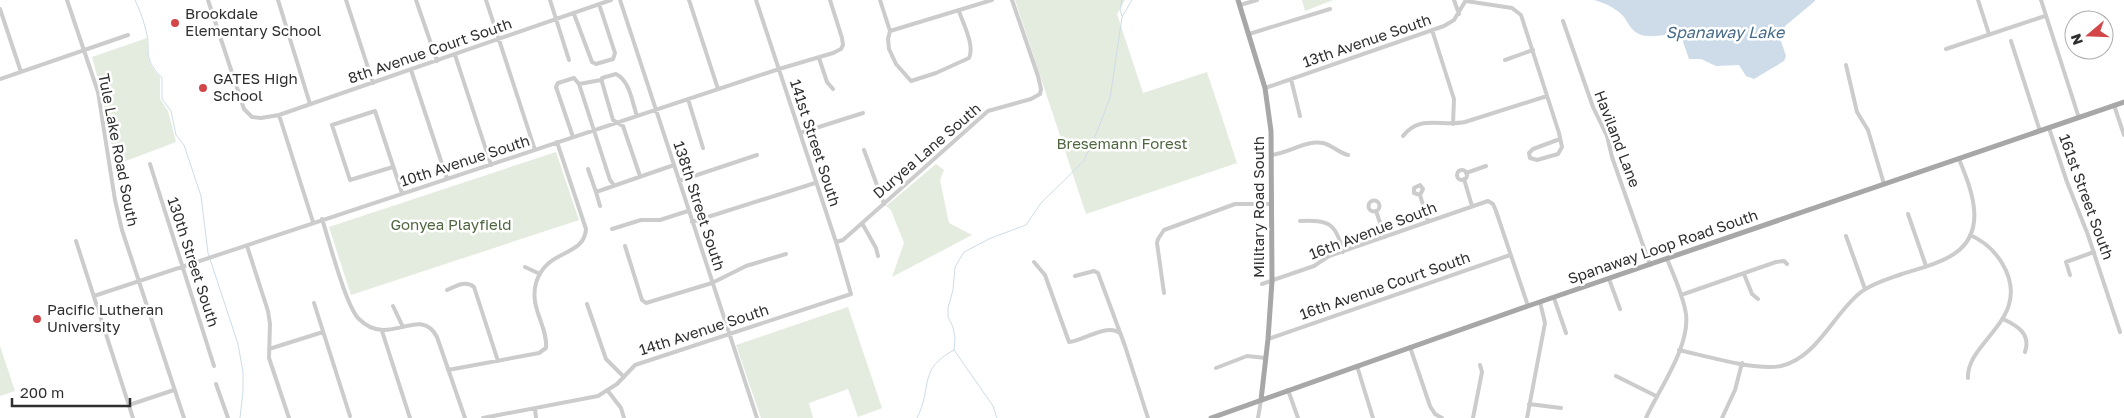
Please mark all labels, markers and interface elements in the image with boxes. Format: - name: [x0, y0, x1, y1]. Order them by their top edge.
- place label: Brookdale Elementary School: [185, 4, 321, 39]
- street label: 13th Avenue South: [1300, 10, 1433, 70]
- north arrow: [2064, 10, 2114, 60]
- street label: 8th Avenue Court South: [345, 14, 514, 87]
- marker: Brookdale Elementary School: [169, 17, 181, 29]
- water label: Spanaway Lake: [1666, 22, 1786, 42]
- text: N: [2066, 32, 2086, 47]
- place label: GATES High School: [213, 69, 298, 104]
- street label: Tule Lake Road South: [95, 72, 143, 228]
- street label: 141st Street South: [787, 77, 845, 208]
- marker: GATES High School: [197, 82, 209, 94]
- street label: Haviland Lane: [1591, 88, 1645, 190]
- street label: Duryea Lane South: [869, 99, 984, 202]
- street label: 10th Avenue South: [398, 131, 532, 189]
- street label: 161st Street South: [2056, 131, 2118, 262]
- park label: Bresemann Forest: [1056, 134, 1188, 152]
- street label: Military Road South: [1249, 136, 1267, 278]
- street label: 138th Street South: [670, 139, 729, 273]
- street label: 130th Street South: [164, 195, 223, 329]
- street label: 16th Avenue South: [1306, 197, 1439, 263]
- street label: Spanaway Loop Road South: [1565, 205, 1760, 287]
- park label: Gonyea Playfield: [390, 215, 512, 233]
- street label: 16th Avenue Court South: [1297, 247, 1472, 323]
- place label: Pacific Lutheran University: [47, 300, 163, 335]
- street label: 14th Avenue South: [637, 300, 771, 358]
- marker: Pacific Lutheran University: [31, 313, 43, 325]
- scale bar: [12, 376, 130, 408]
- text: 200 m: [20, 383, 64, 401]

